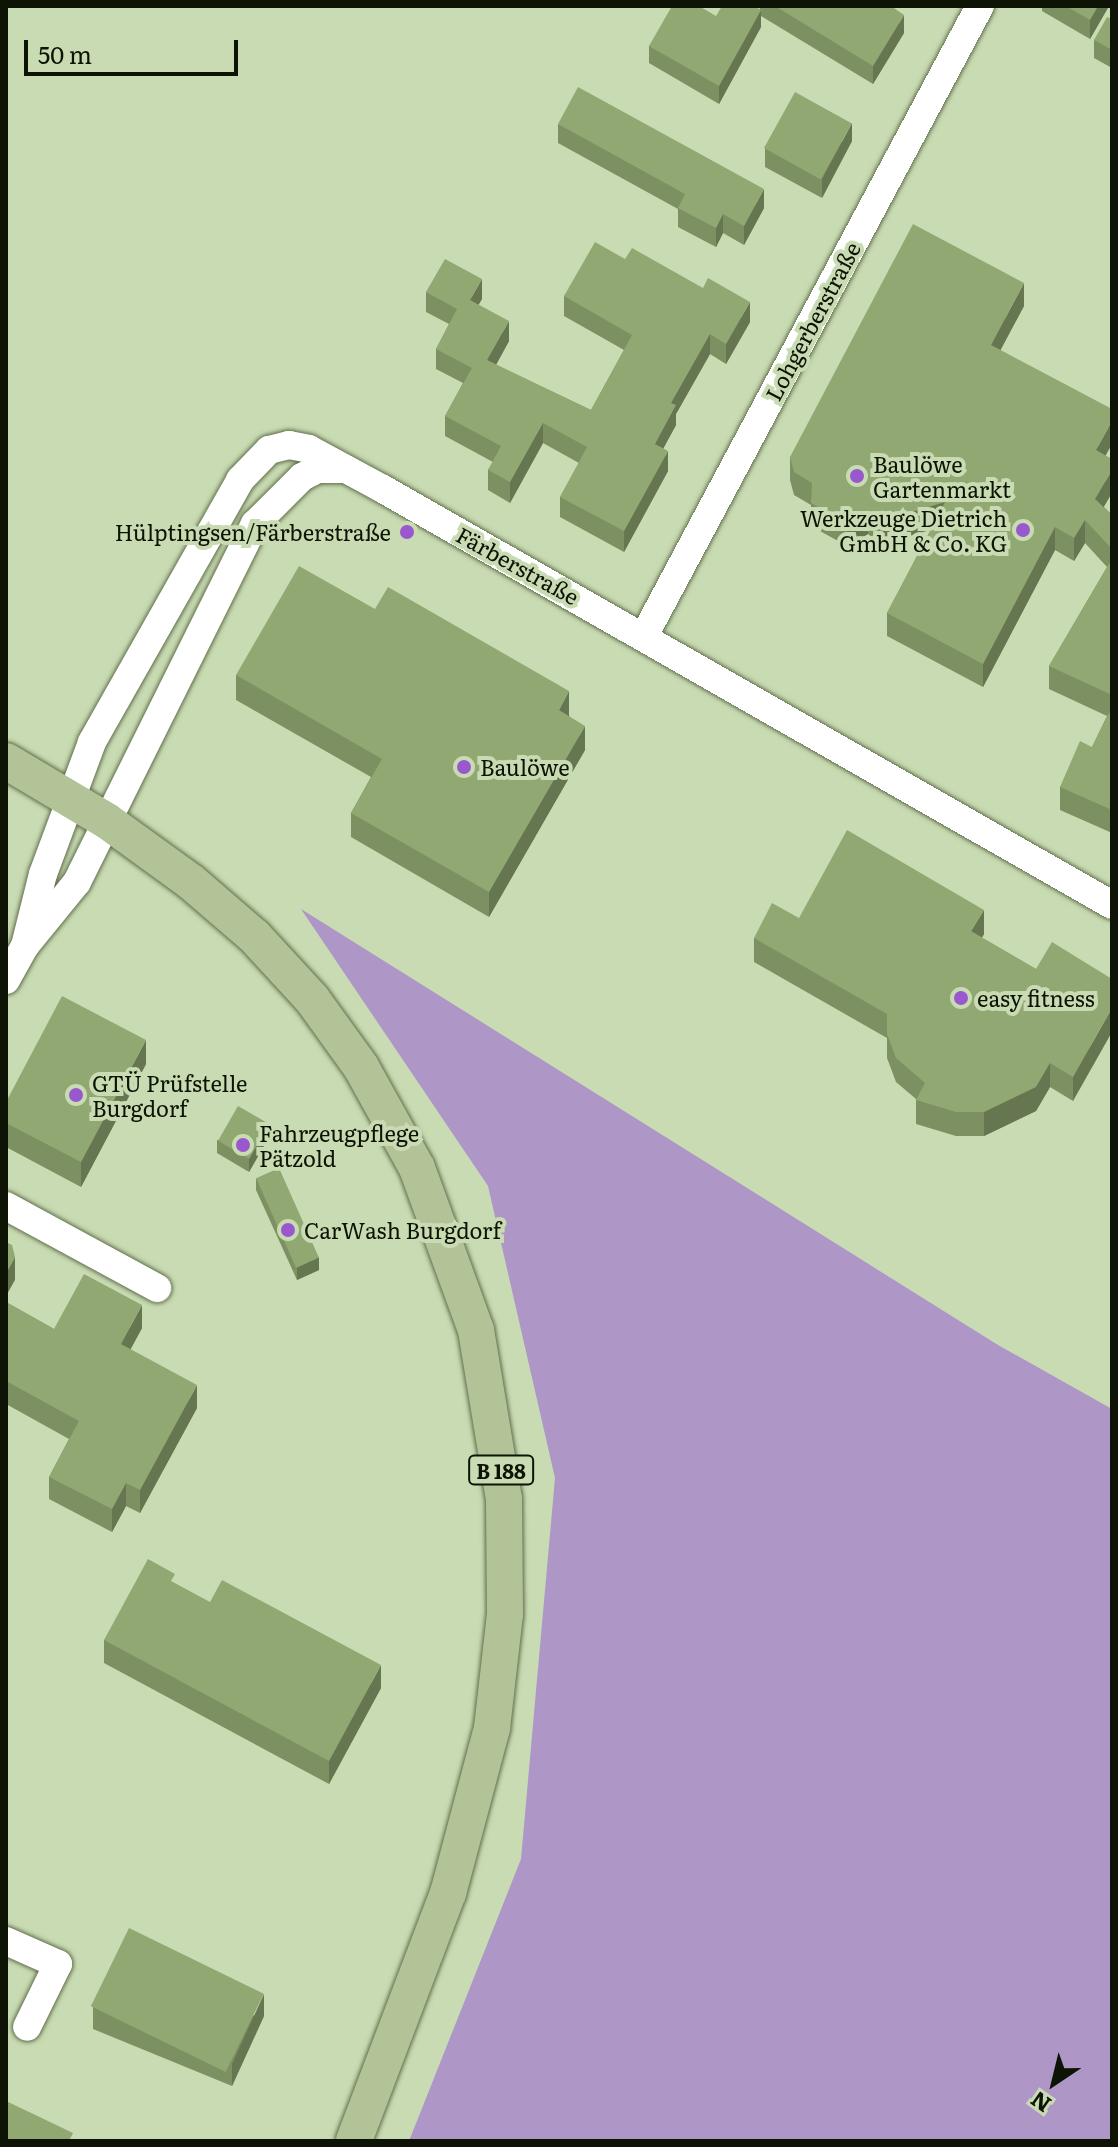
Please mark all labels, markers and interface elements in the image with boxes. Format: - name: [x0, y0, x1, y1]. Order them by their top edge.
- scale bar: [28, 24, 242, 74]
- text: 50 m: [38, 36, 92, 71]
- street label: Lohgerberstraße: [759, 237, 865, 405]
- place label: Baulöwe Gartenmarkt: [873, 450, 1011, 502]
- marker: Baulöwe Gartenmarkt: [848, 467, 866, 485]
- place label: Werkzeuge Dietrich GmbH & Co. KG: [800, 504, 1007, 556]
- place label: Hülptingsen/Färberstraße: [115, 519, 391, 545]
- street label: Färberstraße: [452, 521, 584, 609]
- marker: Werkzeuge Dietrich GmbH & Co. KG: [1014, 521, 1032, 539]
- marker: Hülptingsen/Färberstraße: [398, 523, 416, 541]
- place label: Baulöwe: [480, 754, 570, 780]
- marker: Baulöwe: [455, 758, 473, 776]
- place label: easy fitness: [977, 985, 1095, 1011]
- marker: easy fitness: [952, 989, 970, 1007]
- place label: GTÜ Prüfstelle Burgdorf: [92, 1069, 248, 1120]
- marker: GTÜ Prüfstelle Burgdorf: [67, 1086, 85, 1104]
- place label: Fahrzeugpflege Pätzold: [259, 1119, 419, 1170]
- marker: Fahrzeugpflege Pätzold: [234, 1136, 252, 1154]
- place label: CarWash Burgdorf: [304, 1217, 501, 1243]
- marker: CarWash Burgdorf: [279, 1221, 297, 1239]
- road number: B 188: [467, 1454, 535, 1486]
- north arrow: [1014, 2043, 1094, 2123]
- text: N: [1023, 2084, 1057, 2122]

